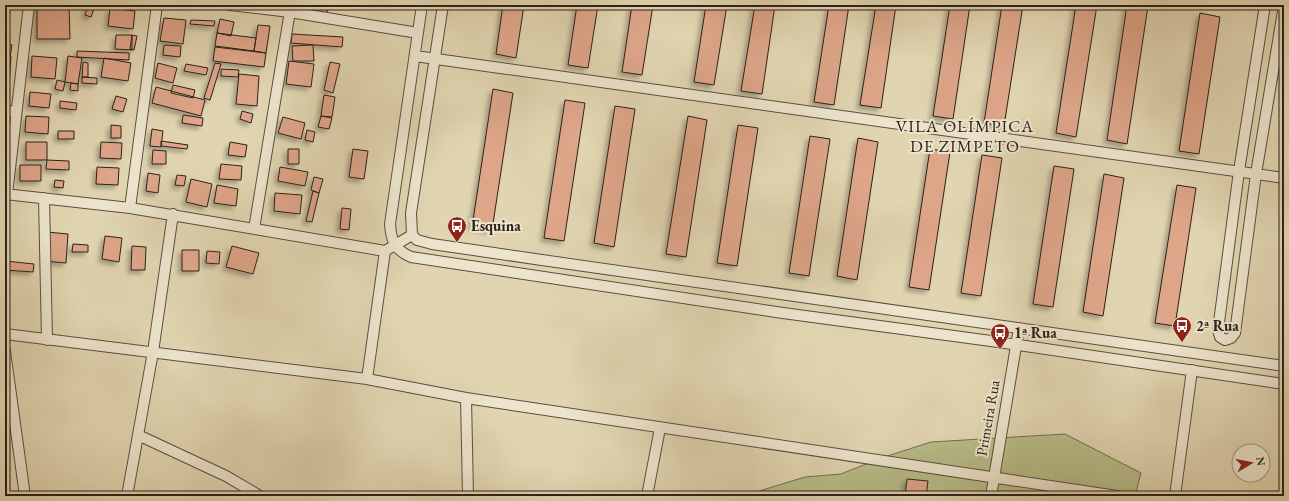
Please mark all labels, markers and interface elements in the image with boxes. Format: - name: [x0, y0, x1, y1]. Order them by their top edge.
- district label: VILA OLÍMPICA DE ZIMPETO: [896, 115, 1034, 157]
- bus stop icon: Esquina: [446, 215, 468, 243]
- place label: Esquina: [471, 216, 521, 235]
- bus stop icon: 2ª Rua: [1171, 315, 1193, 343]
- place label: 2ª Rua: [1196, 316, 1239, 335]
- bus stop icon: 1ª Rua: [989, 322, 1011, 350]
- place label: 1ª Rua: [1014, 323, 1057, 342]
- street label: Primeira Rua: [971, 378, 1004, 457]
- north arrow: [1231, 443, 1271, 483]
- text: N: [1253, 456, 1269, 467]

